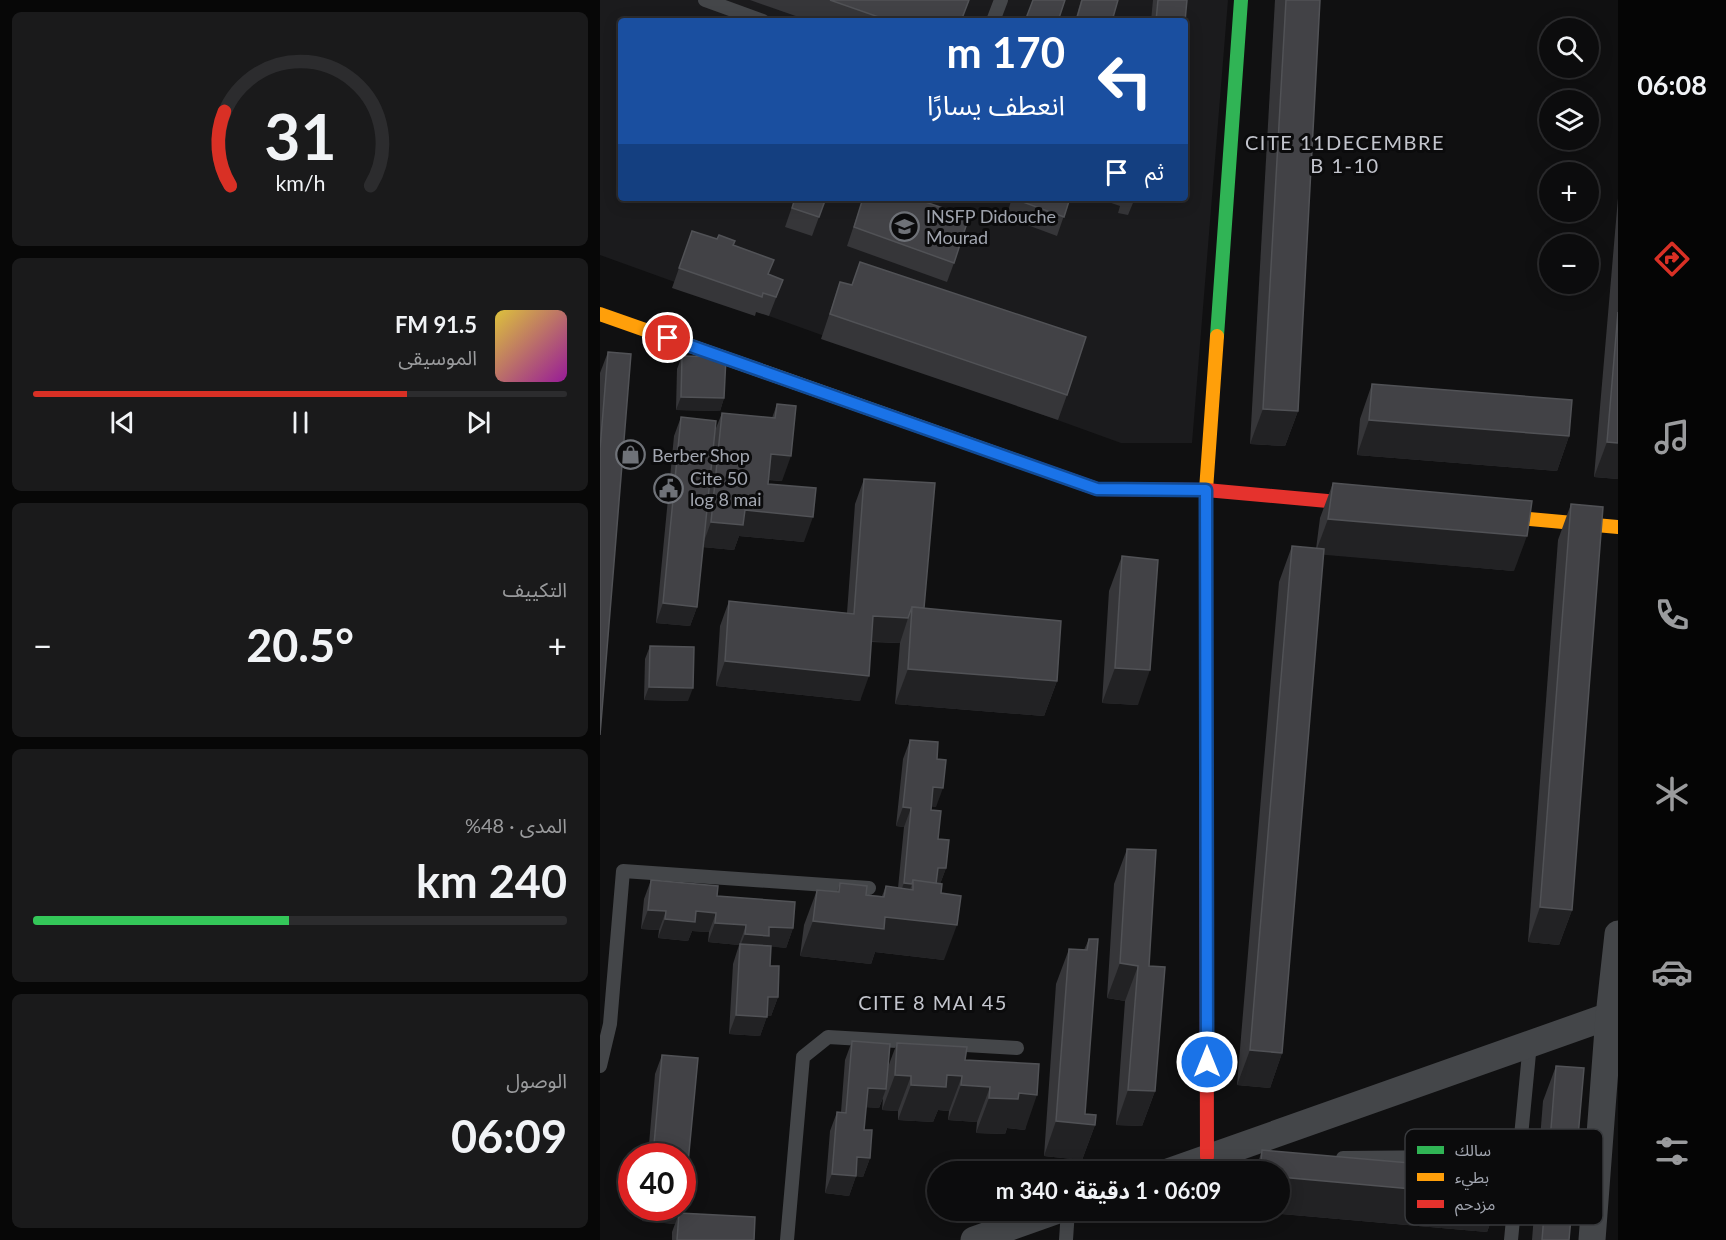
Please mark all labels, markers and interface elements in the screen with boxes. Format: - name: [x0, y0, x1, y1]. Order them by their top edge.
- map controls: [1539, 18, 1599, 294]
- button: search: [1539, 18, 1599, 78]
- text: 170 m: [947, 27, 1065, 77]
- icon: left: [1086, 42, 1164, 120]
- text: 06:08: [1637, 68, 1707, 101]
- text: انعطف يسارًا: [927, 88, 1065, 121]
- button: layers: [1539, 90, 1599, 150]
- text: 31: [264, 98, 336, 173]
- district label: CITE 11DECEMBRE B 1-10: [1245, 130, 1445, 177]
- icon: arrive: [1100, 156, 1133, 189]
- text: ثم: [1145, 158, 1164, 185]
- button: +: [1539, 162, 1599, 222]
- text: km/h: [275, 170, 325, 196]
- place label: INSFP Didouche Mourad: [926, 205, 1056, 248]
- school or university icon: INSFP Didouche Mourad: [889, 210, 921, 242]
- button: −: [1539, 234, 1599, 294]
- icon: directions: [1651, 238, 1693, 280]
- text: 91.5 FM: [395, 311, 477, 338]
- pin: [642, 312, 693, 363]
- icon: arrive: [651, 321, 684, 354]
- text: الموسيقى: [398, 345, 477, 369]
- icon: previous: [106, 406, 139, 439]
- icon: pause: [284, 406, 317, 439]
- icon: next: [462, 406, 495, 439]
- icon: music: [1651, 416, 1693, 458]
- shop icon: Berber Shop: [615, 439, 647, 471]
- place label: Berber Shop: [652, 444, 750, 466]
- place label: Cite 50 log 8 mai: [690, 467, 762, 510]
- public building icon: Cite 50 log 8 mai: [653, 472, 685, 504]
- text: التكييف: [503, 577, 567, 601]
- icon: phone: [1651, 594, 1693, 636]
- text: 20.5°: [246, 618, 354, 672]
- text: −: [33, 625, 52, 665]
- text: +: [548, 625, 567, 665]
- icon: climate: [1651, 773, 1693, 815]
- text: المدى · 48%: [465, 813, 567, 837]
- text: 240 km: [416, 854, 567, 908]
- icon: car: [1651, 951, 1693, 993]
- district label: CITE 8 MAI 45: [858, 990, 1008, 1014]
- position arrow: [1175, 1030, 1239, 1094]
- text: الوصول: [506, 1068, 567, 1092]
- text: 06:09: [451, 1109, 567, 1163]
- legend: [1405, 1129, 1603, 1225]
- icon: filters: [1651, 1130, 1693, 1172]
- text: سالك: [1455, 1140, 1491, 1159]
- speed limit sign: 40: [618, 1143, 696, 1221]
- text: بطيء: [1455, 1167, 1489, 1190]
- text: 06:09 · 1 دقيقة · 340 m: [996, 1177, 1221, 1204]
- text: مزدحم: [1455, 1194, 1495, 1217]

